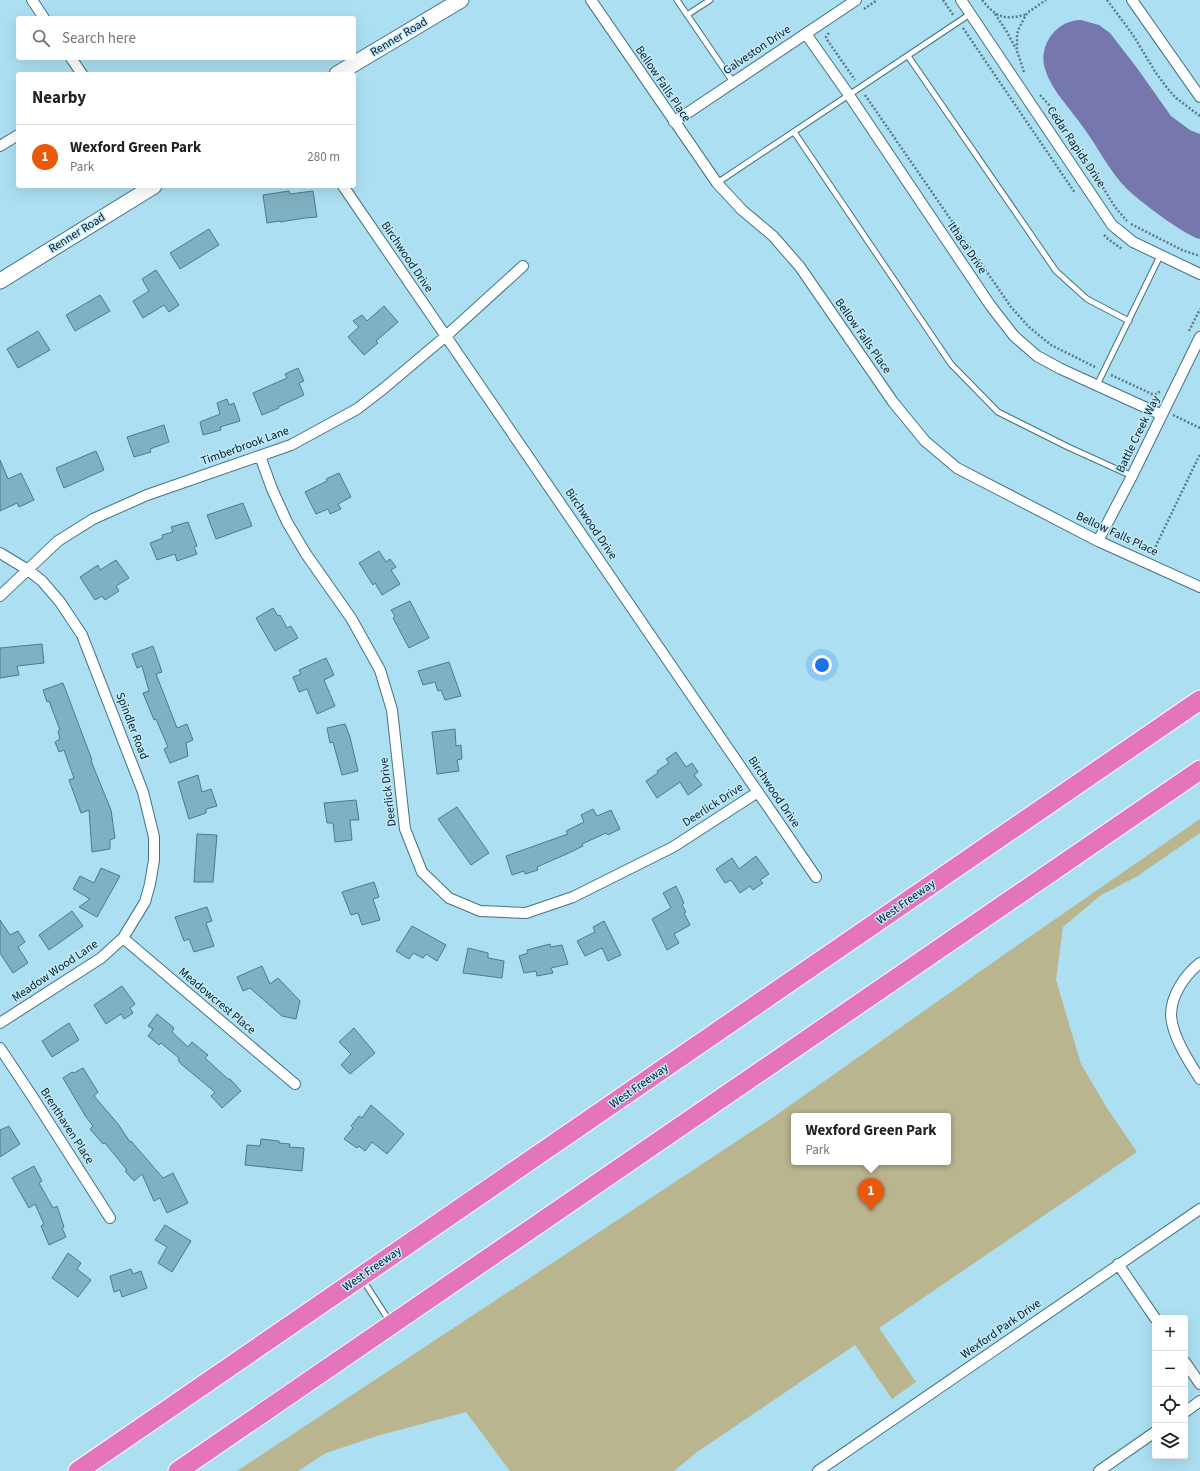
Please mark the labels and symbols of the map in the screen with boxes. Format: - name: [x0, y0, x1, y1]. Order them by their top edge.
- street label: Renner Road: [367, 13, 431, 61]
- street label: Galveston Drive: [720, 21, 794, 79]
- street label: Bellow Falls Place: [631, 42, 695, 126]
- street label: Cedar Rapids Drive: [1042, 103, 1110, 191]
- street label: Renner Road: [45, 209, 109, 257]
- street label: Birchwood Drive: [377, 218, 437, 296]
- street label: Ithaca Drive: [943, 219, 991, 277]
- street label: Bellow Falls Place: [831, 295, 895, 377]
- street label: Battle Creek Way: [1112, 392, 1164, 476]
- street label: Timberbrook Lane: [199, 422, 291, 470]
- street label: Birchwood Drive: [561, 485, 621, 563]
- street label: Bellow Falls Place: [1073, 508, 1161, 560]
- your location: [812, 655, 832, 675]
- street label: Spindler Road: [111, 690, 153, 762]
- street label: Birchwood Drive: [744, 753, 804, 831]
- street label: Deerlick Drive: [375, 757, 401, 827]
- street label: Deerlick Drive: [679, 779, 747, 831]
- street label: West Freeway: [873, 875, 939, 929]
- street label: Meadow Wood Lane: [9, 936, 101, 1006]
- street label: Meadowcrest Place: [175, 964, 259, 1038]
- street label: West Freeway: [606, 1059, 672, 1113]
- street label: Brenthaven Place: [36, 1085, 98, 1167]
- pin: 1: [858, 1178, 884, 1211]
- street label: West Freeway: [339, 1242, 405, 1296]
- street label: Wexford Park Drive: [957, 1295, 1045, 1363]

